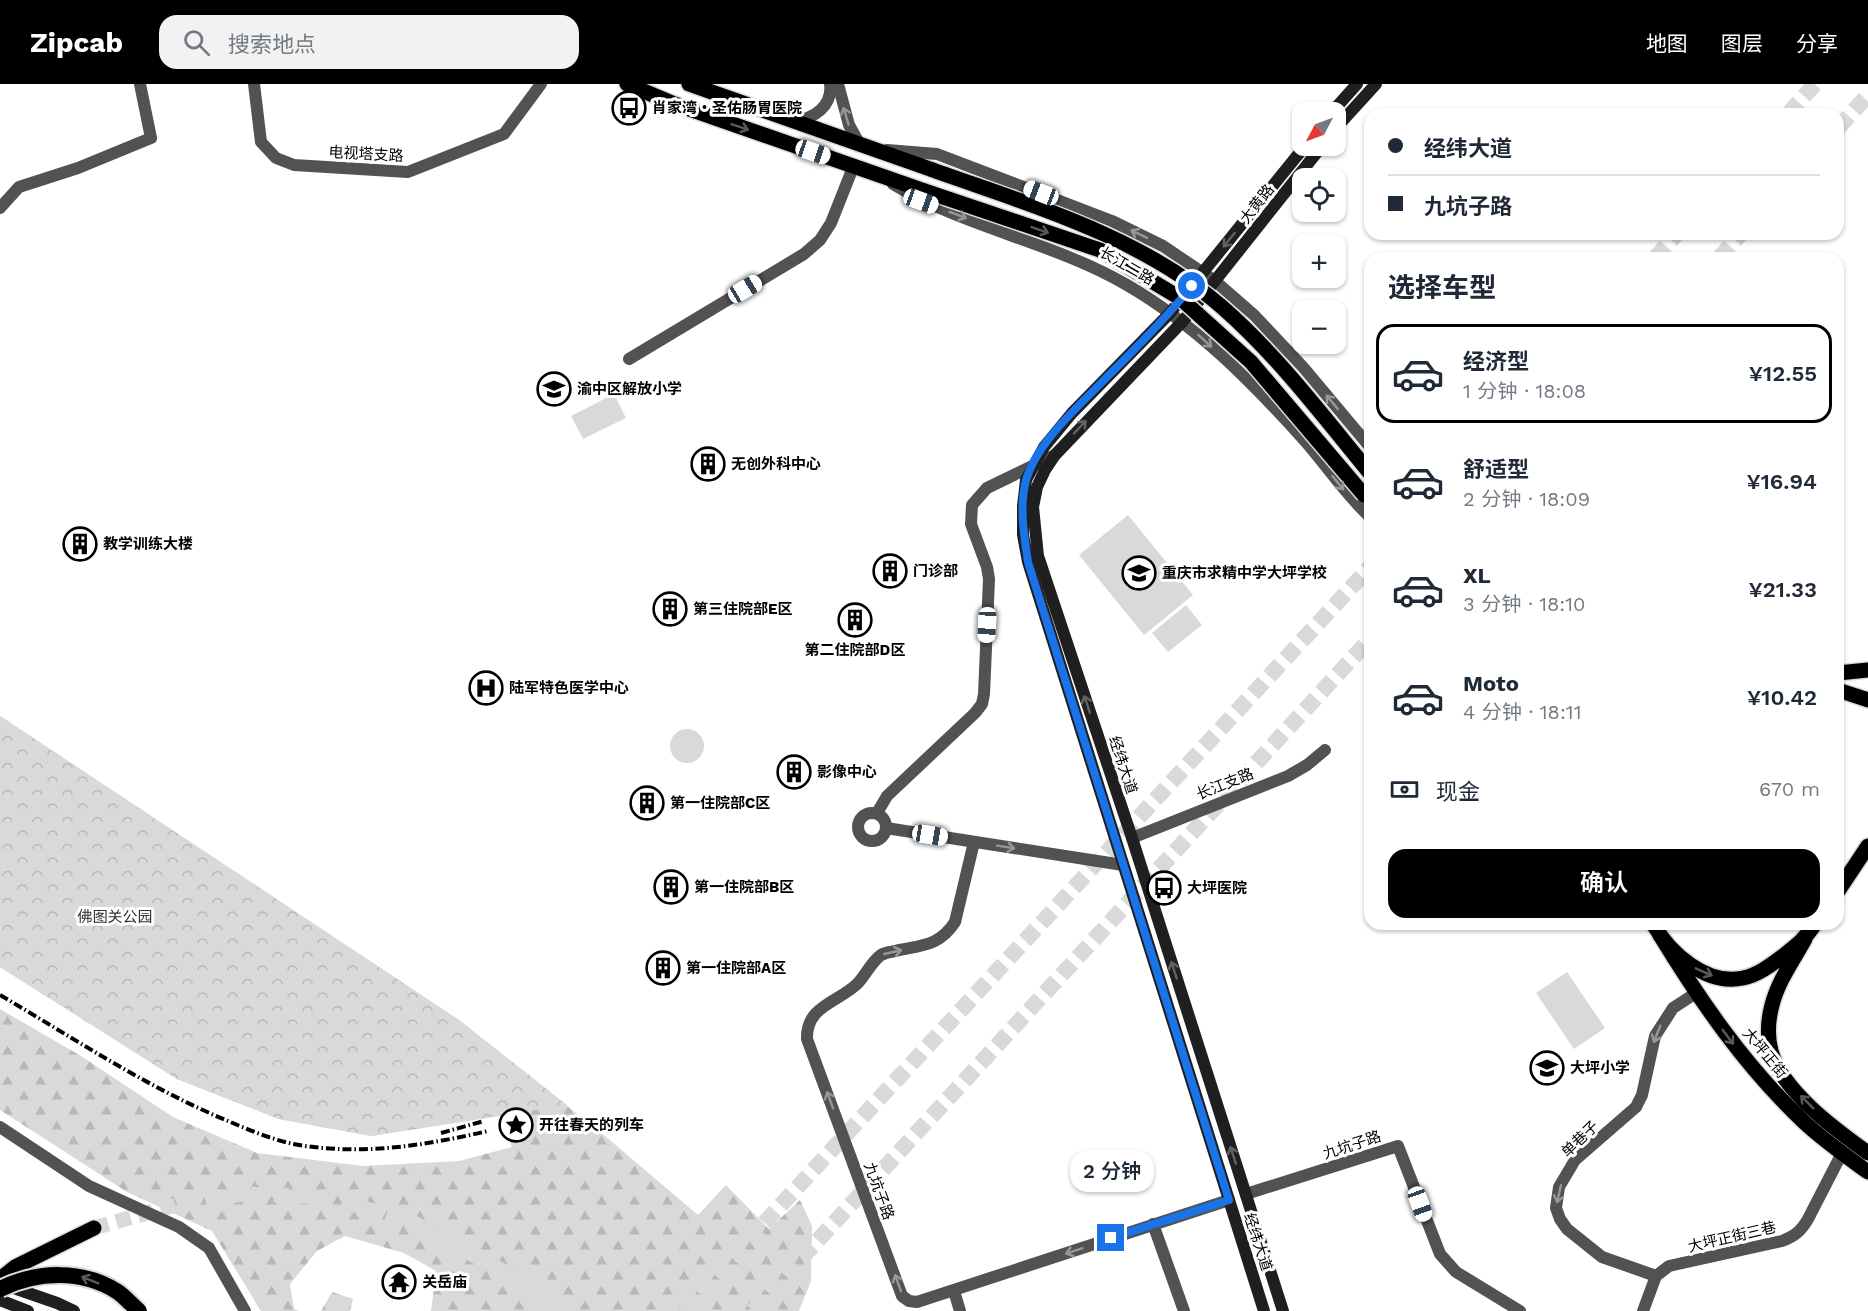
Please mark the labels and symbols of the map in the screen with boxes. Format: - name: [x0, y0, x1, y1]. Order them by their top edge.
- bus stop icon: 肖家湾‧圣佑肠胃医院: [611, 90, 647, 126]
- place label: 肖家湾‧圣佑肠胃医院: [652, 99, 802, 117]
- north arrow: [1292, 102, 1346, 156]
- one-way arrow: [840, 106, 851, 125]
- one-way arrow: [730, 122, 749, 133]
- car: [793, 138, 833, 166]
- street label: 电视塔支路: [328, 143, 404, 165]
- car: [1021, 178, 1061, 208]
- street label: 大黄路: [1236, 181, 1278, 227]
- car: [901, 186, 941, 216]
- one-way arrow: [949, 210, 967, 221]
- one-way arrow: [1030, 225, 1049, 236]
- one-way arrow: [1130, 228, 1148, 240]
- one-way arrow: [1223, 232, 1236, 248]
- street label: 长江二路: [1097, 243, 1157, 289]
- car: [725, 272, 765, 306]
- route start: [1178, 272, 1205, 299]
- one-way arrow: [1197, 334, 1212, 348]
- school or university icon: 渝中区解放小学: [536, 371, 572, 407]
- place label: 渝中区解放小学: [577, 380, 682, 398]
- one-way arrow: [1325, 395, 1339, 410]
- one-way arrow: [1072, 420, 1087, 435]
- building icon: 无创外科中心: [690, 446, 726, 482]
- place label: 无创外科中心: [731, 455, 821, 473]
- one-way arrow: [1332, 474, 1345, 490]
- building icon: 教学训练大楼: [62, 526, 98, 562]
- place label: 教学训练大楼: [103, 535, 193, 553]
- building icon: 门诊部: [872, 553, 908, 589]
- school or university icon: 重庆市求精中学大坪学校: [1121, 555, 1157, 591]
- place label: 门诊部: [913, 562, 958, 580]
- place label: 重庆市求精中学大坪学校: [1162, 564, 1327, 582]
- building icon: 第三住院部E区: [652, 591, 688, 627]
- place label: 第三住院部E区: [693, 600, 792, 618]
- building icon: 第二住院部D区: [837, 602, 873, 638]
- car: [977, 607, 997, 643]
- place label: 第二住院部D区: [805, 641, 905, 659]
- hospital icon: 陆军特色医学中心: [468, 670, 504, 706]
- place label: 陆军特色医学中心: [509, 679, 629, 697]
- one-way arrow: [1081, 695, 1092, 714]
- street label: 经纬大道: [1105, 734, 1141, 796]
- building icon: 影像中心: [776, 754, 812, 790]
- place label: 影像中心: [817, 763, 877, 781]
- street label: 长江支路: [1194, 764, 1256, 804]
- building icon: 第一住院部C区: [629, 785, 665, 821]
- place label: 第一住院部C区: [670, 794, 770, 812]
- car: [911, 823, 949, 847]
- one-way arrow: [996, 842, 1016, 853]
- building icon: 第一住院部B区: [653, 869, 689, 905]
- bus stop icon: 大坪医院: [1146, 870, 1182, 906]
- place label: 第一住院部B区: [694, 878, 794, 896]
- place label: 大坪医院: [1187, 879, 1247, 897]
- park label: 佛图关公园: [77, 908, 153, 926]
- one-way arrow: [883, 945, 902, 957]
- building icon: 第一住院部A区: [645, 950, 681, 986]
- place label: 第一住院部A区: [686, 959, 786, 977]
- one-way arrow: [1168, 961, 1179, 980]
- one-way arrow: [1695, 967, 1713, 978]
- street label: 大坪正街: [1739, 1024, 1791, 1082]
- one-way arrow: [1651, 1025, 1662, 1043]
- one-way arrow: [1722, 1029, 1735, 1045]
- school or university icon: 大坪小学: [1529, 1050, 1565, 1086]
- place label: 大坪小学: [1570, 1059, 1630, 1077]
- one-way arrow: [823, 1091, 834, 1110]
- one-way arrow: [1800, 1095, 1815, 1110]
- place icon: 开往春天的列车: [498, 1107, 534, 1143]
- place label: 开往春天的列车: [539, 1116, 644, 1134]
- street label: 单巷子: [1558, 1117, 1602, 1161]
- street label: 九坑子路: [1321, 1127, 1383, 1163]
- one-way arrow: [1227, 1146, 1238, 1165]
- callout: 2 分钟: [1069, 1151, 1153, 1193]
- street label: 九坑子路: [860, 1160, 898, 1222]
- car: [1405, 1184, 1435, 1224]
- one-way arrow: [1552, 1184, 1564, 1203]
- street label: 经纬大道: [1240, 1211, 1276, 1273]
- street label: 大坪正街三巷: [1686, 1218, 1778, 1256]
- route end: [1097, 1224, 1124, 1251]
- one-way arrow: [1065, 1246, 1084, 1257]
- temple icon: 关岳庙: [381, 1264, 417, 1300]
- place label: 关岳庙: [422, 1273, 467, 1291]
- one-way arrow: [82, 1274, 100, 1285]
- one-way arrow: [891, 1274, 902, 1293]

